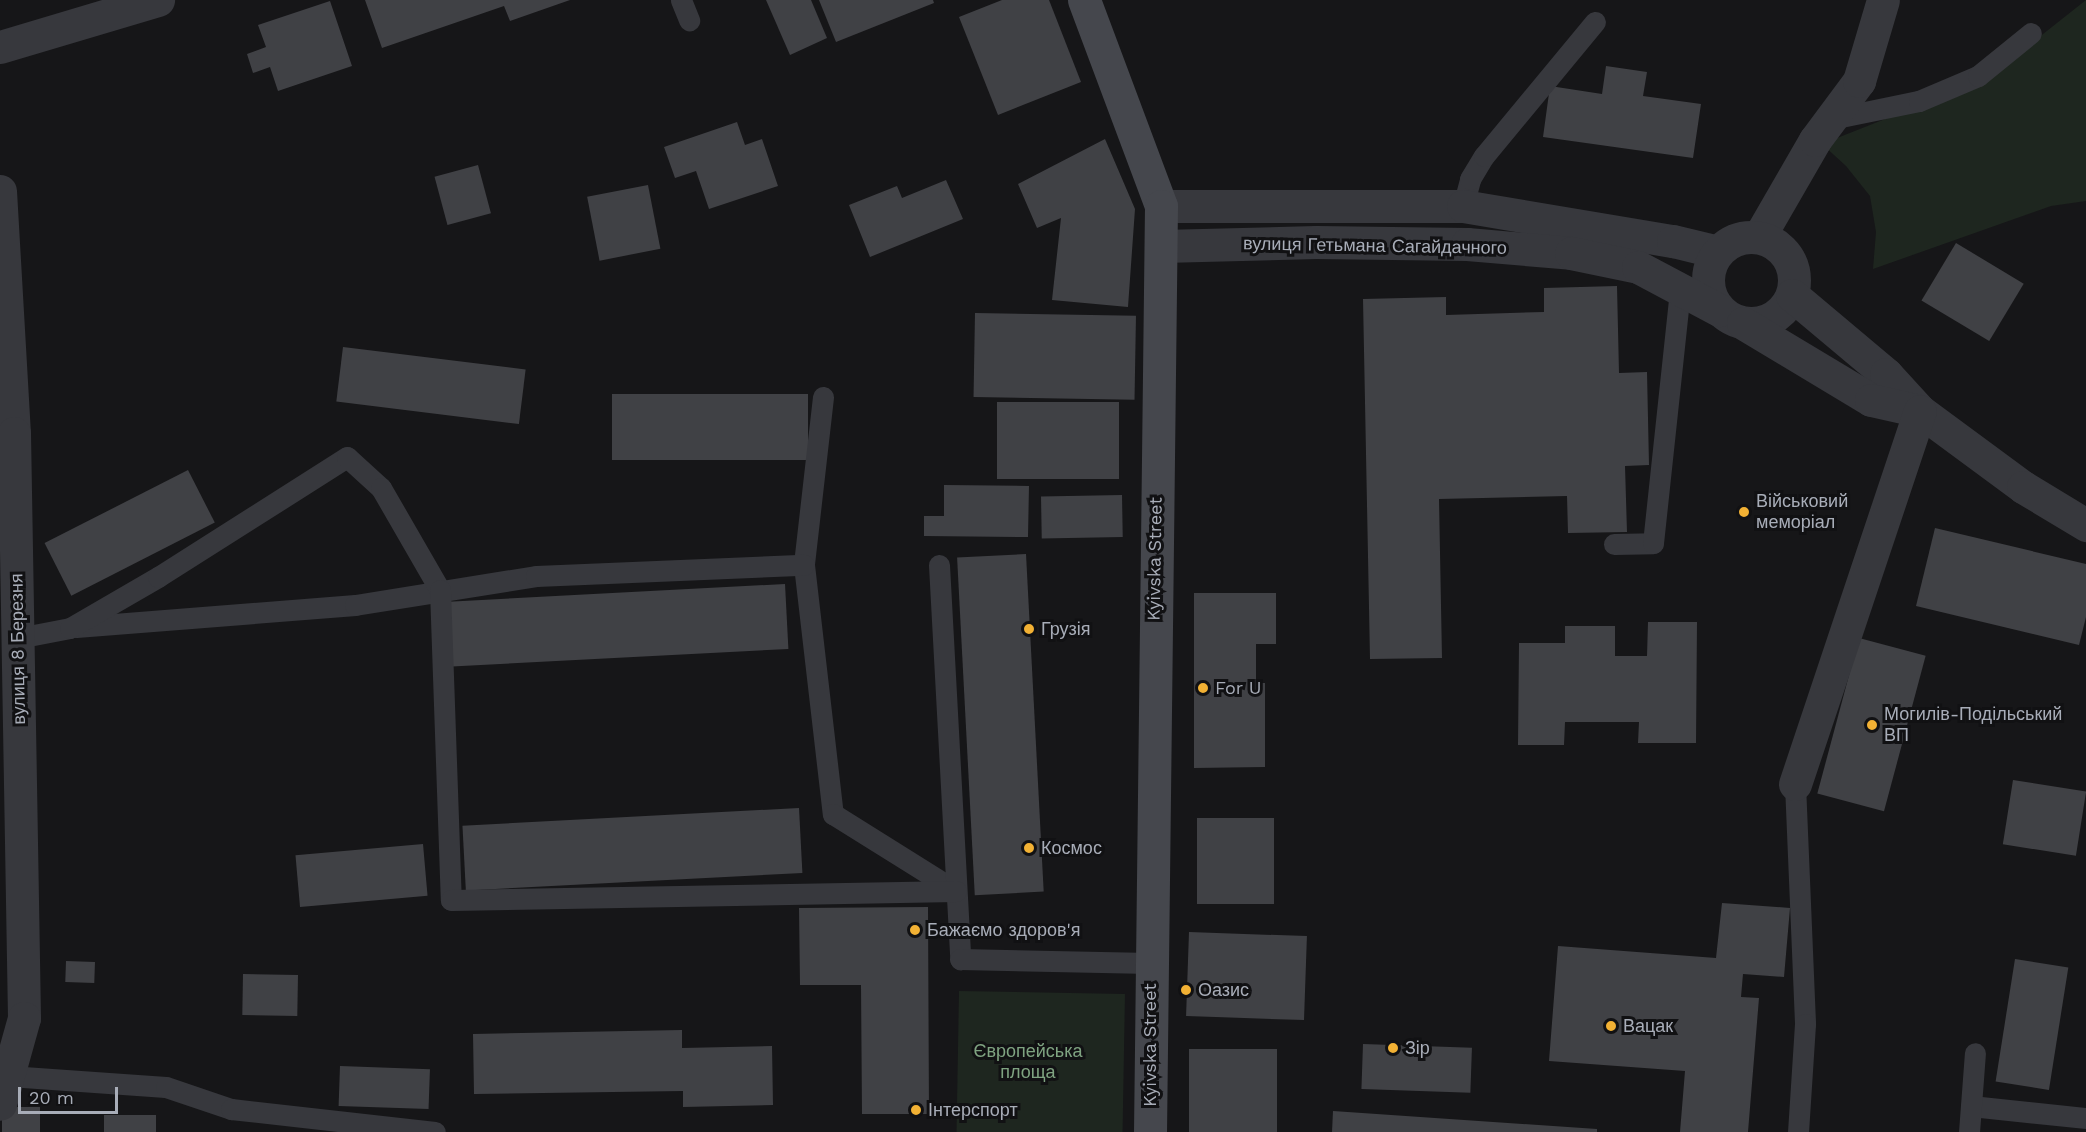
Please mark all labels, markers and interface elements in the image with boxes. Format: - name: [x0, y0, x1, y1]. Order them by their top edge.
- street label: вулиця Гетьмана Сагайдачного: [1243, 233, 1507, 259]
- place label: Військовий меморіал: [1756, 491, 1848, 534]
- street label: Kyivska Street: [1143, 497, 1167, 621]
- marker: Військовий меморіал: [1737, 505, 1751, 519]
- street label: вулиця 8 Березня: [6, 573, 30, 725]
- place label: Грузія: [1041, 618, 1091, 640]
- marker: Грузія: [1022, 622, 1036, 636]
- place label: For U: [1215, 677, 1262, 699]
- marker: For U: [1196, 681, 1210, 695]
- place label: Могилів-Подільський ВП: [1884, 704, 2062, 746]
- marker: Могилів-Подільський ВП: [1865, 718, 1879, 732]
- place label: Космос: [1041, 837, 1102, 859]
- marker: Космос: [1022, 841, 1036, 855]
- place label: Бажаємо здоров'я: [927, 919, 1080, 941]
- marker: Бажаємо здоров'я: [908, 923, 922, 937]
- place label: Оазис: [1198, 979, 1249, 1001]
- street label: Kyivska Street: [1139, 983, 1161, 1107]
- marker: Оазис: [1179, 983, 1193, 997]
- place label: Вацак: [1623, 1015, 1673, 1037]
- marker: Вацак: [1604, 1019, 1618, 1033]
- place label: Зір: [1405, 1037, 1430, 1059]
- park label: Європейська площа: [974, 1041, 1082, 1084]
- marker: Зір: [1386, 1041, 1400, 1055]
- scale bar: [21, 1075, 122, 1113]
- text: 20 m: [29, 1087, 74, 1108]
- place label: Інтерспорт: [928, 1099, 1018, 1121]
- marker: Інтерспорт: [909, 1103, 923, 1117]

